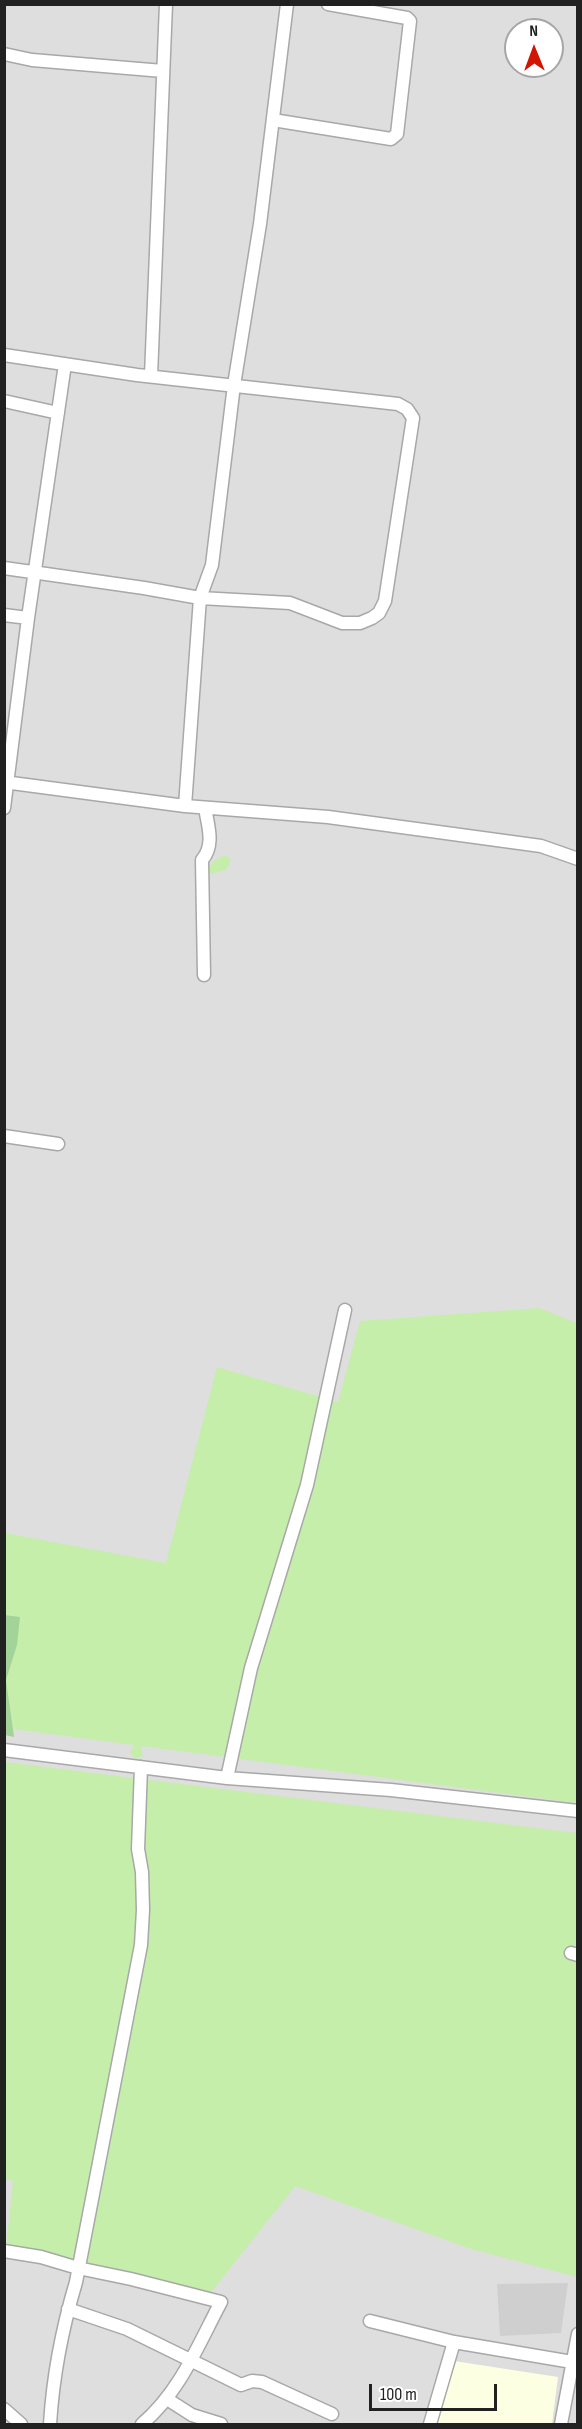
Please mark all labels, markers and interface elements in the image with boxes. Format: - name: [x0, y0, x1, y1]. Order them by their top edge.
- north arrow: [504, 18, 564, 78]
- text: N: [529, 22, 538, 41]
- scale bar: [372, 2372, 500, 2410]
- text: 100 m: [380, 2384, 417, 2405]

